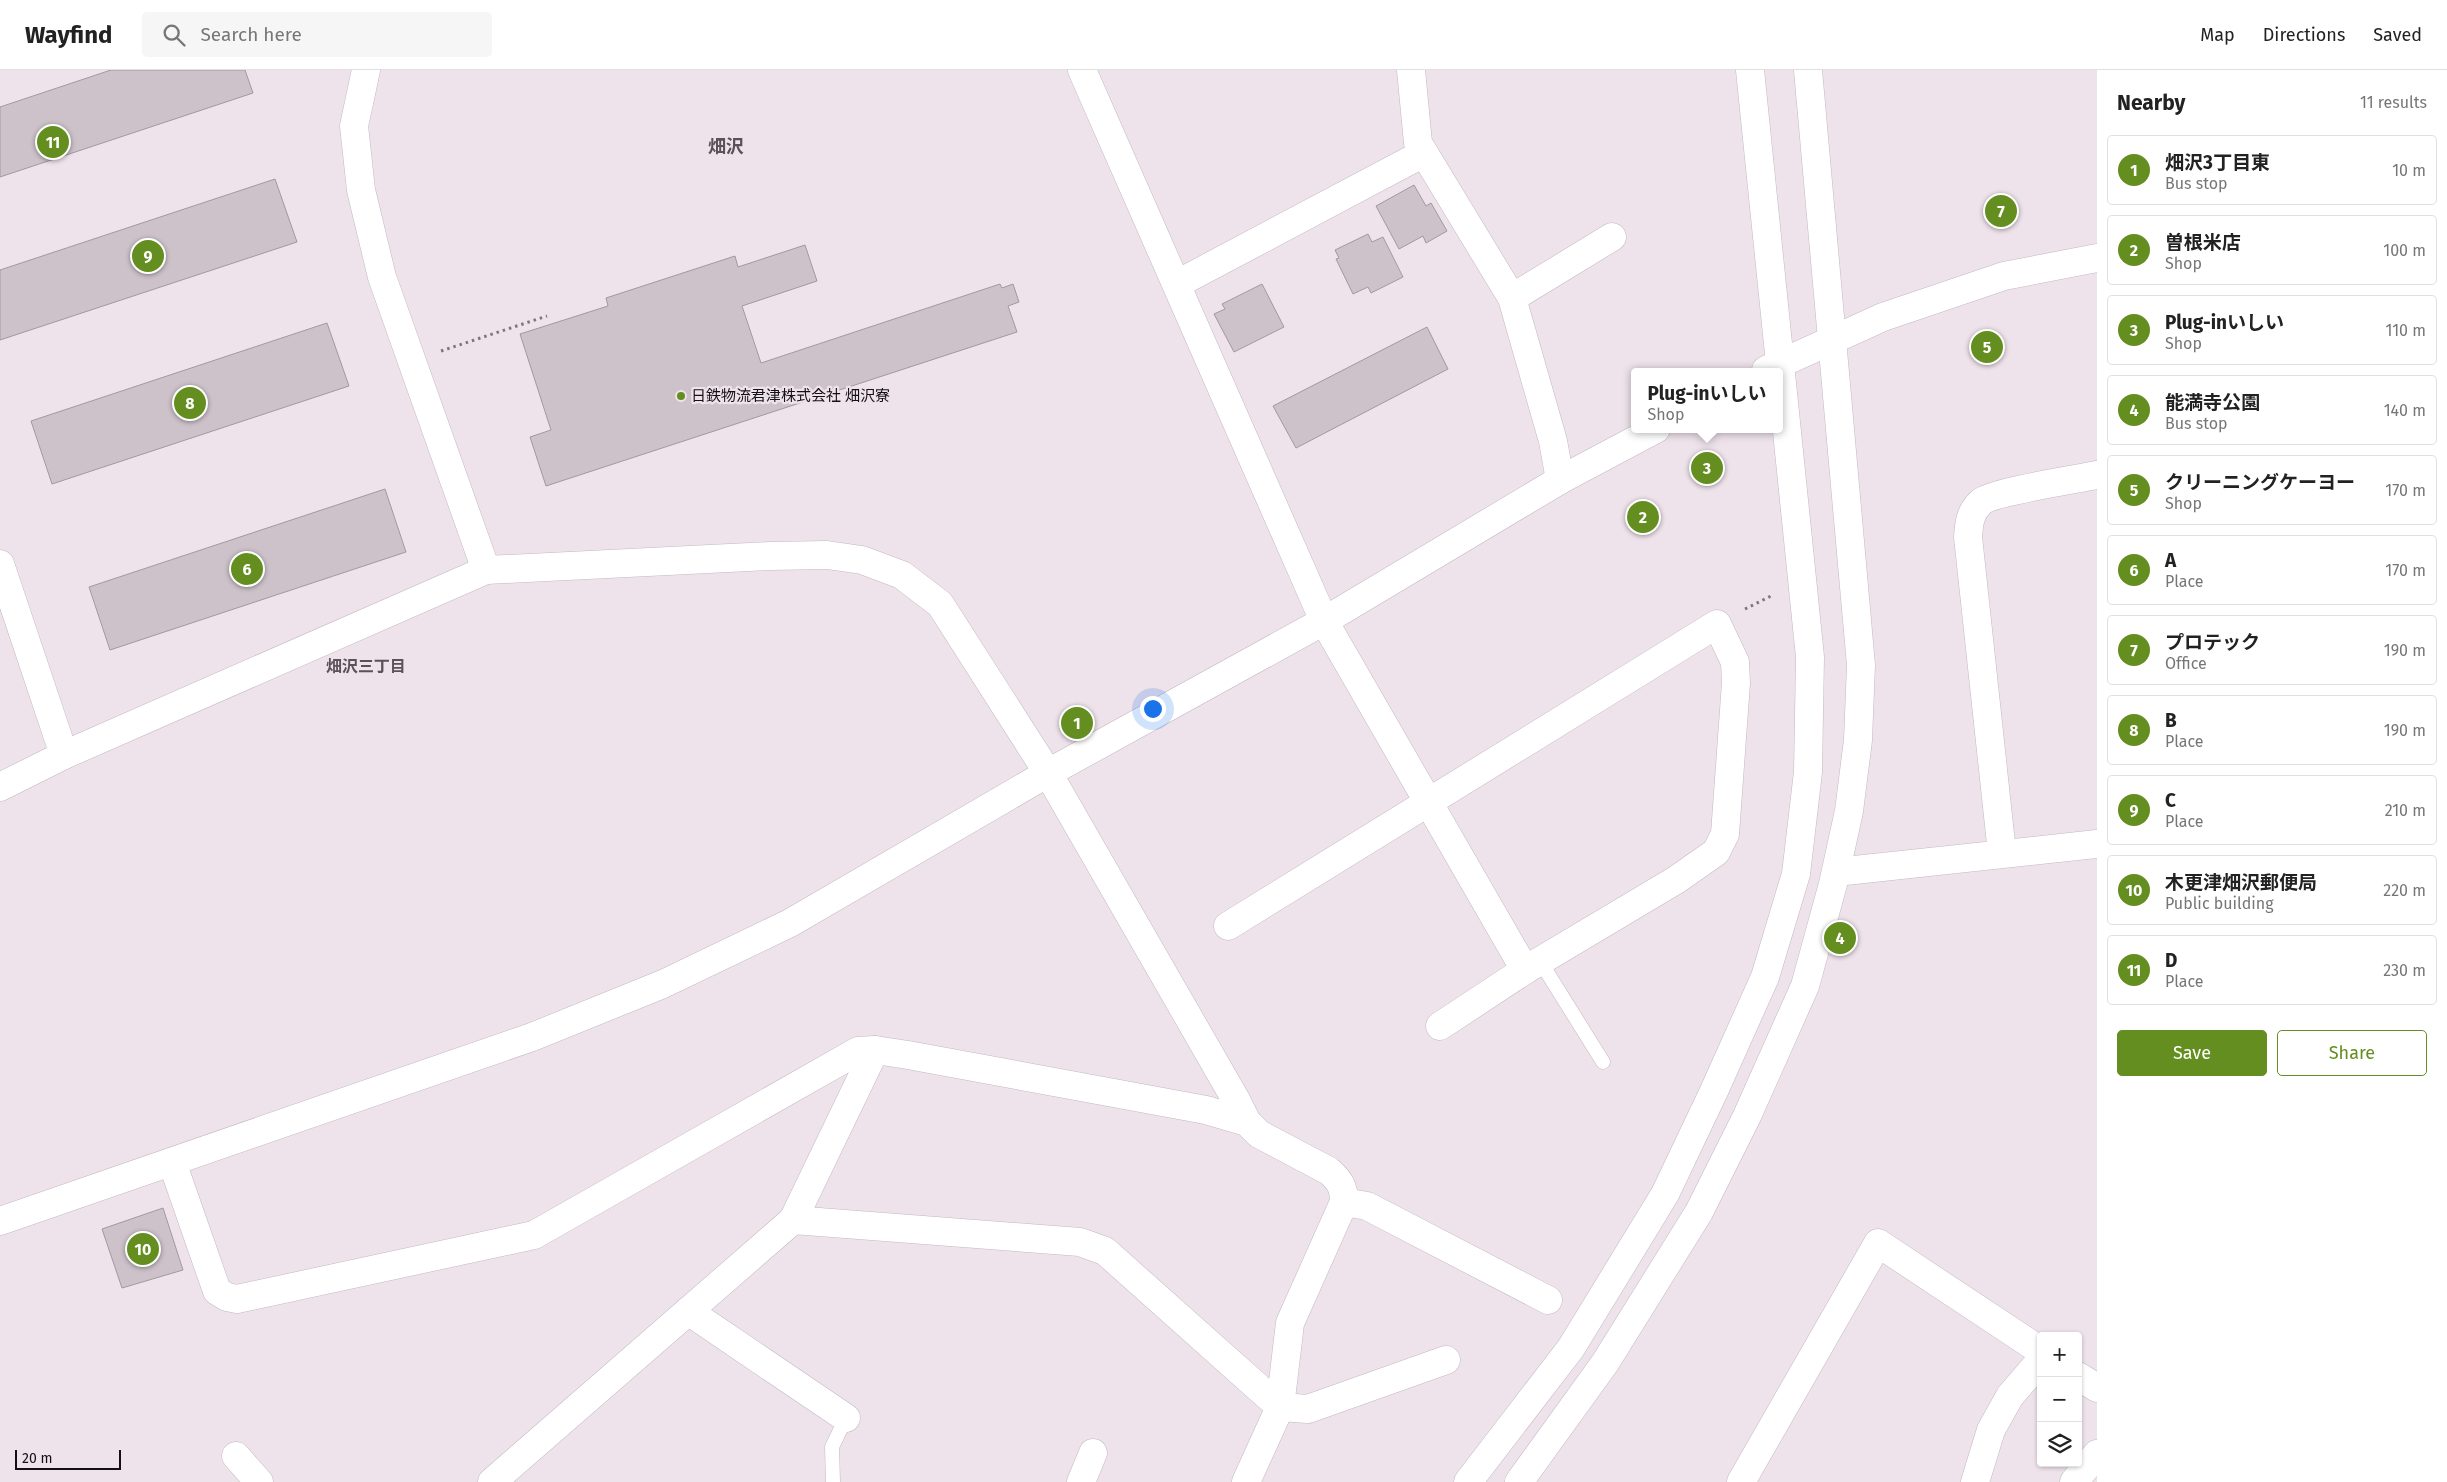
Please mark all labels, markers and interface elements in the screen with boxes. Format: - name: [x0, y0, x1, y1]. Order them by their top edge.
- search box: [142, 12, 492, 57]
- text: Wayfind: [25, 21, 112, 49]
- icon: search: [160, 21, 188, 49]
- text: Search here: [200, 23, 302, 46]
- text: Map: [2200, 24, 2235, 46]
- text: Directions: [2263, 24, 2345, 46]
- text: Saved: [2373, 24, 2422, 46]
- text: Nearby: [2117, 90, 2185, 116]
- text: 11 results: [2360, 93, 2427, 112]
- pin: 11: [37, 123, 69, 161]
- district label: 畑沢: [708, 136, 744, 158]
- text: 畑沢3丁目東: [2165, 151, 2270, 174]
- text: 1: [2130, 161, 2138, 180]
- text: 10 m: [2392, 161, 2426, 180]
- text: Bus stop: [2165, 174, 2228, 193]
- pin: 7: [1985, 192, 2017, 230]
- text: 曽根米店: [2165, 231, 2241, 254]
- pin: 9: [132, 237, 164, 275]
- text: 2: [2130, 241, 2138, 260]
- text: 100 m: [2383, 241, 2426, 260]
- text: Shop: [2165, 254, 2202, 273]
- text: Plug-inいしい: [2165, 311, 2284, 334]
- text: 3: [2130, 321, 2138, 340]
- text: 110 m: [2385, 321, 2426, 340]
- pin: 5: [1971, 328, 2003, 366]
- text: Shop: [2165, 334, 2202, 353]
- popup: [1631, 368, 1783, 433]
- text: Plug-inいしい: [1647, 382, 1767, 405]
- pin: 8: [174, 384, 206, 422]
- place label: 日鉄物流君津株式会社 畑沢寮: [691, 387, 890, 405]
- marker: 日鉄物流君津株式会社 畑沢寮: [675, 390, 687, 402]
- text: 能満寺公園: [2165, 391, 2260, 414]
- text: 4: [2129, 401, 2139, 420]
- text: 140 m: [2384, 401, 2426, 420]
- text: Shop: [1647, 405, 1684, 424]
- text: Bus stop: [2165, 414, 2228, 433]
- pin: 3: [1691, 449, 1723, 487]
- text: クリーニングケーヨー: [2165, 471, 2355, 494]
- text: 5: [2130, 481, 2138, 500]
- text: 170 m: [2385, 481, 2426, 500]
- text: Shop: [2165, 494, 2202, 513]
- pin: 2: [1627, 498, 1659, 536]
- text: A: [2165, 549, 2176, 572]
- pin: 6: [231, 550, 263, 588]
- text: 6: [2129, 561, 2139, 580]
- text: 170 m: [2385, 561, 2426, 580]
- text: Place: [2165, 572, 2204, 591]
- text: プロテック: [2165, 631, 2260, 654]
- text: 7: [2130, 641, 2138, 660]
- text: 190 m: [2384, 641, 2426, 660]
- text: Office: [2165, 654, 2207, 673]
- district label: 畑沢三丁目: [326, 657, 406, 676]
- your location: [1140, 696, 1166, 722]
- pin: 1: [1061, 704, 1093, 742]
- text: B: [2165, 709, 2177, 732]
- text: 8: [2129, 721, 2139, 740]
- text: 190 m: [2384, 721, 2426, 740]
- text: Place: [2165, 732, 2204, 751]
- text: C: [2165, 789, 2176, 812]
- text: 9: [2130, 801, 2138, 820]
- text: 210 m: [2385, 801, 2426, 820]
- text: Place: [2165, 812, 2204, 831]
- text: 木更津畑沢郵便局: [2165, 871, 2317, 894]
- text: 10: [2126, 881, 2142, 900]
- text: 220 m: [2383, 881, 2426, 900]
- text: Public building: [2165, 894, 2273, 913]
- pin: 4: [1824, 919, 1856, 957]
- text: D: [2165, 949, 2177, 972]
- text: 11: [2127, 961, 2141, 980]
- text: 230 m: [2383, 961, 2426, 980]
- text: Place: [2165, 972, 2204, 991]
- button: Save: [2117, 1030, 2267, 1076]
- button: Share: [2277, 1030, 2427, 1076]
- pin: 10: [127, 1230, 159, 1268]
- map controls: [2037, 1332, 2082, 1467]
- button: +: [2037, 1332, 2082, 1377]
- button: −: [2037, 1377, 2082, 1422]
- button: layers: [2037, 1422, 2082, 1467]
- scale bar: [15, 1447, 121, 1470]
- text: 20 m: [22, 1450, 52, 1467]

